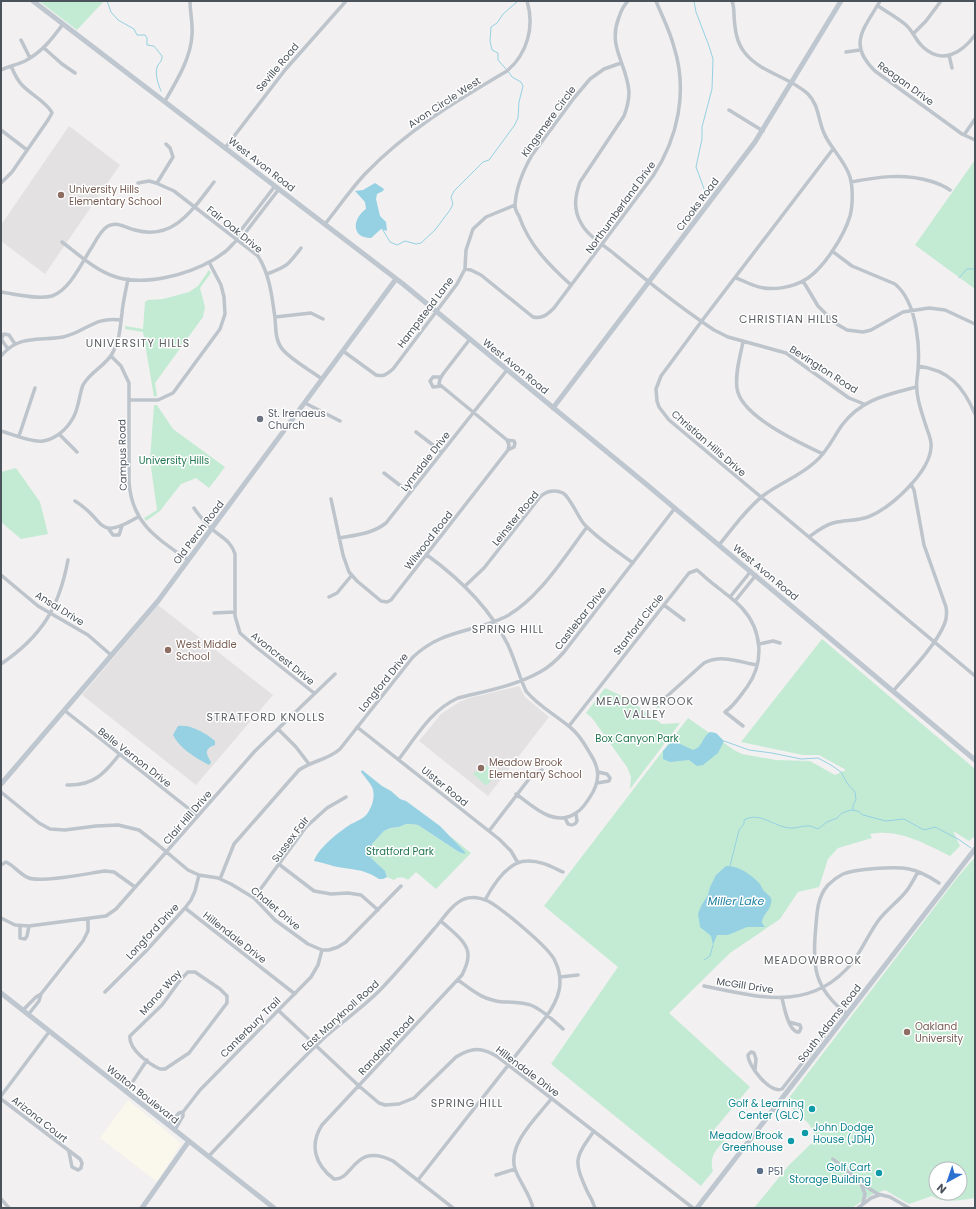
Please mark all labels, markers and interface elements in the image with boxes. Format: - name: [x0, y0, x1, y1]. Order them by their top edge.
- street label: Seville Road: [252, 40, 302, 95]
- street label: Reagan Drive: [874, 58, 937, 109]
- street label: Avon Circle West: [405, 73, 484, 132]
- street label: Kingsmere Circle: [517, 83, 579, 160]
- street label: West Avon Road: [225, 133, 298, 195]
- street label: Northumberland Drive: [582, 158, 659, 256]
- street label: Crooks Road: [672, 175, 722, 234]
- place label: University Hills Elementary School: [69, 182, 162, 209]
- marker: University Hills Elementary School: [56, 190, 66, 200]
- street label: Fair Oak Drive: [203, 202, 266, 257]
- street label: Hampstead Lane: [394, 274, 457, 351]
- district label: CHRISTIAN HILLS: [739, 311, 839, 327]
- district label: UNIVERSITY HILLS: [86, 335, 190, 351]
- street label: West Avon Road: [479, 335, 552, 398]
- street label: Bevington Road: [787, 342, 861, 397]
- place label: St. Irenaeus Church: [268, 406, 326, 433]
- street label: Christian Hills Drive: [668, 407, 749, 480]
- marker: St. Irenaeus Church: [255, 414, 265, 424]
- street label: Campus Road: [114, 419, 131, 491]
- street label: Lynndale Drive: [397, 428, 454, 495]
- park label: University Hills: [139, 453, 209, 468]
- street label: Leinster Road: [489, 488, 542, 549]
- street label: Old Perch Road: [169, 497, 227, 567]
- street label: Wilwood Road: [401, 508, 456, 573]
- street label: West Avon Road: [730, 541, 802, 604]
- street label: Castlebar Drive: [551, 583, 610, 653]
- street label: Ansal Drive: [32, 587, 87, 629]
- street label: Stanford Circle: [610, 590, 667, 658]
- district label: SPRING HILL: [472, 621, 544, 637]
- street label: Avoncrest Drive: [248, 628, 318, 689]
- place label: West Middle School: [176, 637, 237, 664]
- marker: West Middle School: [163, 645, 173, 655]
- street label: Longford Drive: [355, 650, 412, 715]
- district label: MEADOWBROOK VALLEY: [596, 693, 694, 722]
- district label: STRATFORD KNOLLS: [207, 709, 325, 725]
- street label: Belle Vernon Drive: [95, 724, 175, 791]
- park label: Box Canyon Park: [595, 731, 680, 746]
- place label: Meadow Brook Elementary School: [489, 755, 582, 782]
- street label: Ulster Road: [418, 763, 471, 810]
- marker: Meadow Brook Elementary School: [476, 763, 486, 773]
- street label: Clair Hill Drive: [159, 787, 215, 848]
- street label: Sussex Fair: [268, 813, 313, 866]
- park label: Stratford Park: [366, 844, 435, 859]
- street label: Chalet Drive: [248, 883, 304, 934]
- water label: Miller Lake: [708, 893, 764, 909]
- street label: Longford Drive: [122, 900, 182, 963]
- street label: Hillendale Drive: [200, 908, 270, 967]
- district label: MEADOWBROOK: [764, 952, 862, 968]
- street label: Manor Way: [136, 966, 185, 1018]
- street label: McGill Drive: [715, 974, 775, 997]
- street label: East Maryknoll Road: [298, 976, 382, 1054]
- street label: South Adams Road: [794, 981, 865, 1066]
- street label: Canterbury Trail: [217, 994, 284, 1061]
- street label: Randolph Road: [355, 1012, 418, 1079]
- place label: Oakland University: [915, 1019, 963, 1046]
- marker: Oakland University: [902, 1027, 912, 1037]
- street label: Hillendale Drive: [493, 1042, 563, 1101]
- street label: Walton Boulevard: [103, 1061, 182, 1128]
- street label: Arizona Court: [8, 1093, 71, 1146]
- district label: SPRING HILL: [431, 1095, 503, 1111]
- place label: Golf & Learning Center (GLC): [728, 1096, 804, 1123]
- marker: Golf & Learning Center (GLC): [807, 1104, 817, 1114]
- place label: John Dodge House (JDH): [813, 1120, 875, 1147]
- place label: Meadow Brook Greenhouse: [710, 1128, 784, 1155]
- marker: John Dodge House (JDH): [800, 1128, 810, 1138]
- marker: Meadow Brook Greenhouse: [786, 1136, 796, 1146]
- place label: Golf Cart Storage Building: [789, 1160, 871, 1187]
- north arrow: [928, 1161, 968, 1201]
- place label: P51: [768, 1164, 783, 1179]
- marker: P51: [755, 1166, 765, 1176]
- marker: Golf Cart Storage Building: [874, 1168, 884, 1178]
- text: N: [933, 1180, 950, 1197]

